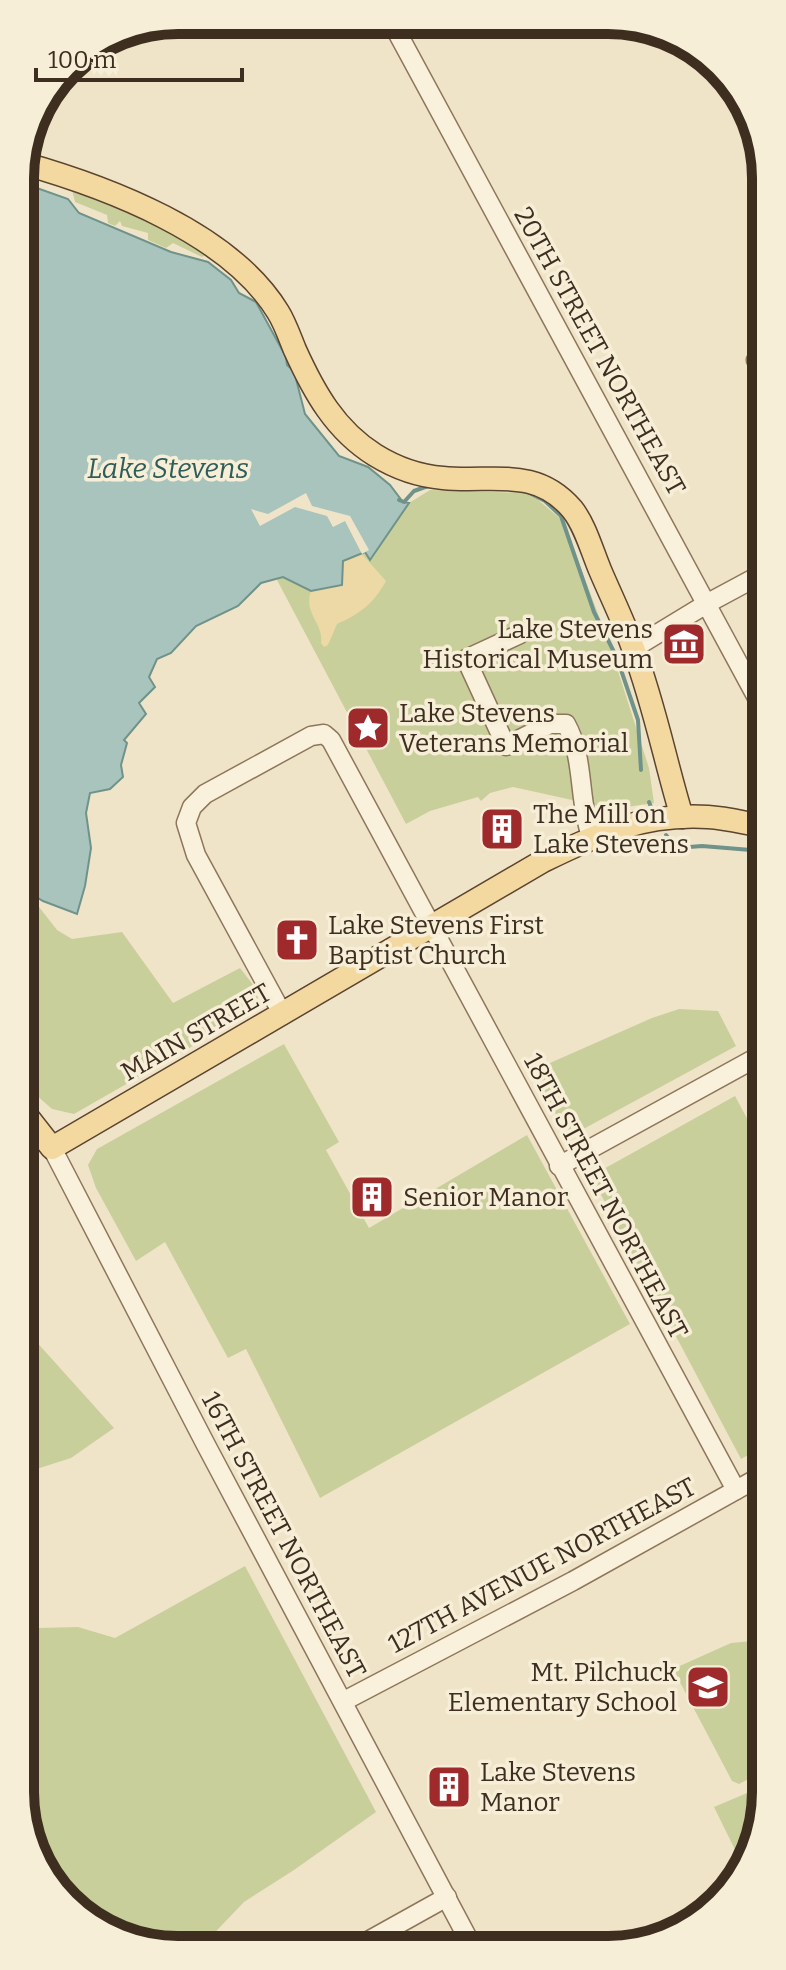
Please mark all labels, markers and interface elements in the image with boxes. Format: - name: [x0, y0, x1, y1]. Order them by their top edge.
- scale bar: [36, 32, 242, 82]
- text: 100 m: [48, 46, 116, 74]
- street label: 20TH STREET NORTHEAST: [507, 202, 692, 501]
- water label: Lake Stevens: [87, 452, 249, 485]
- place label: Lake Stevens Historical Museum: [423, 614, 653, 675]
- museum icon: Lake Stevens Historical Museum: [660, 620, 708, 668]
- place label: Lake Stevens Veterans Memorial: [399, 698, 629, 759]
- place icon: Lake Stevens Veterans Memorial: [344, 704, 392, 752]
- place label: The Mill on Lake Stevens: [533, 799, 689, 860]
- building icon: The Mill on Lake Stevens: [478, 805, 526, 853]
- place label: Lake Stevens First Baptist Church: [328, 910, 545, 971]
- church icon: Lake Stevens First Baptist Church: [273, 916, 321, 964]
- street label: MAIN STREET: [116, 977, 277, 1088]
- street label: 18TH STREET NORTHEAST: [517, 1048, 694, 1344]
- building icon: Senior Manor: [348, 1173, 396, 1221]
- place label: Senior Manor: [403, 1182, 569, 1213]
- street label: 16TH STREET NORTHEAST: [195, 1387, 372, 1684]
- street label: 127TH AVENUE NORTHEAST: [383, 1471, 701, 1660]
- place label: Mt. Pilchuck Elementary School: [448, 1657, 677, 1718]
- school or university icon: Mt. Pilchuck Elementary School: [684, 1663, 732, 1711]
- place label: Lake Stevens Manor: [480, 1757, 636, 1818]
- building icon: Lake Stevens Manor: [425, 1763, 473, 1811]

